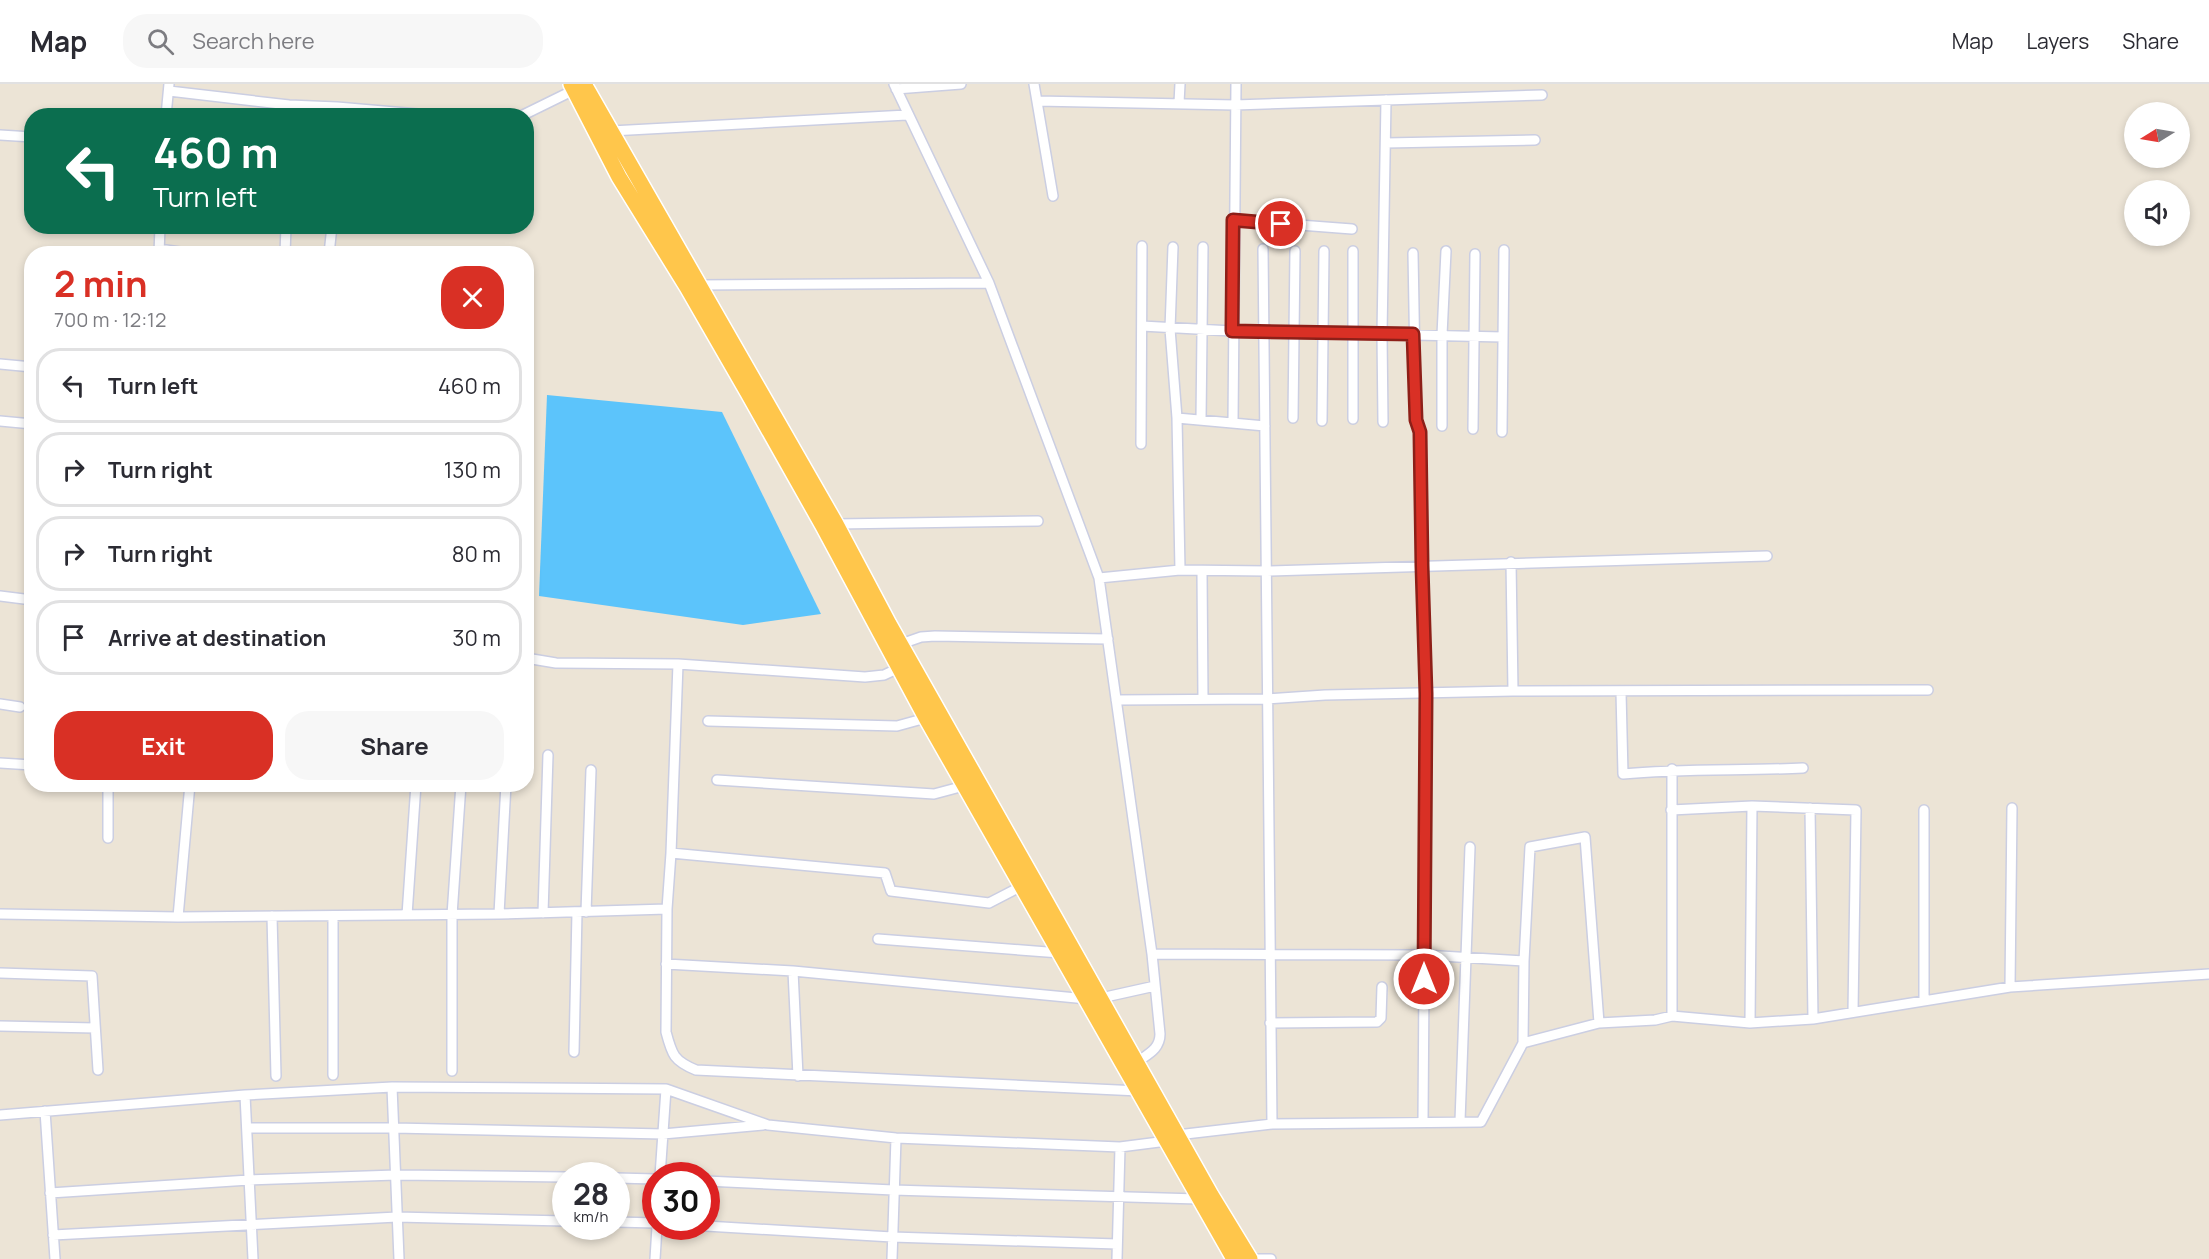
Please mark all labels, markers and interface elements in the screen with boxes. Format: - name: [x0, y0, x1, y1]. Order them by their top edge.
- search box: [123, 14, 543, 68]
- text: Map: [30, 22, 87, 60]
- icon: search: [144, 25, 177, 58]
- text: Search here: [192, 26, 315, 56]
- text: Map: [1952, 27, 1993, 55]
- text: Layers: [2026, 27, 2089, 55]
- text: Share: [2122, 27, 2179, 55]
- north arrow: [2124, 102, 2190, 168]
- map controls: [2124, 102, 2190, 246]
- text: 460 m: [153, 123, 278, 181]
- icon: left: [54, 132, 132, 210]
- text: Turn left: [153, 178, 257, 215]
- button: sound: [2124, 180, 2190, 246]
- pin: [1255, 198, 1306, 249]
- icon: arrive: [1264, 207, 1297, 240]
- text: 2 min: [54, 259, 148, 308]
- button: close: [441, 266, 504, 329]
- text: 700 m · 12:12: [54, 306, 166, 333]
- icon: left: [57, 369, 90, 402]
- text: Turn left: [108, 371, 198, 401]
- text: 460 m: [438, 371, 501, 401]
- icon: right: [57, 453, 90, 486]
- text: Turn right: [108, 455, 213, 485]
- text: 130 m: [444, 455, 501, 485]
- icon: right: [57, 537, 90, 570]
- text: Turn right: [108, 539, 213, 569]
- text: 80 m: [452, 539, 501, 569]
- icon: arrive: [57, 621, 90, 654]
- text: Arrive at destination: [108, 623, 326, 653]
- text: 30 m: [452, 623, 501, 653]
- button: Exit: [54, 711, 273, 780]
- button: Share: [285, 711, 504, 780]
- position arrow: [1392, 947, 1456, 1011]
- speed limit sign: 30: [642, 1162, 720, 1240]
- text: 28: [573, 1173, 609, 1214]
- text: km/h: [574, 1206, 608, 1227]

